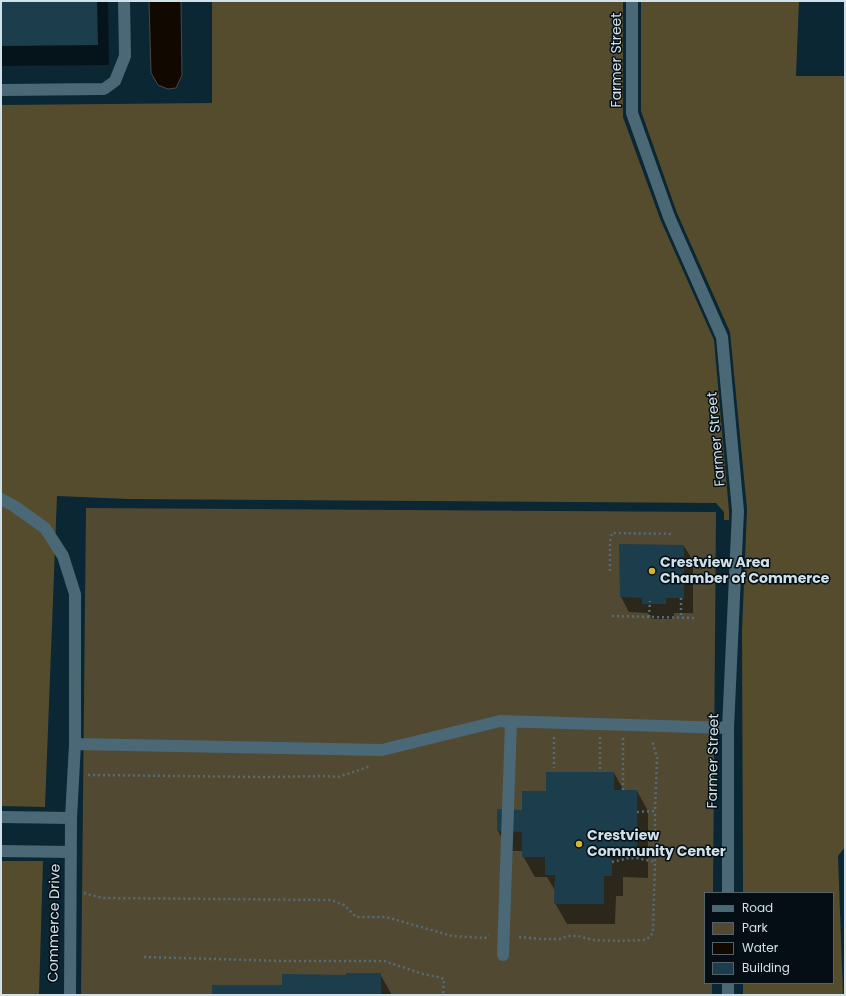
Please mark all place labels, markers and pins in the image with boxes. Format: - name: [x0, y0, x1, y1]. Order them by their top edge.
- place label: Crestview Area Chamber of Commerce: [660, 555, 829, 588]
- marker: Crestview Area Chamber of Commerce: [647, 566, 657, 576]
- place label: Crestview Community Center: [587, 828, 726, 860]
- marker: Crestview Community Center: [574, 839, 584, 849]

